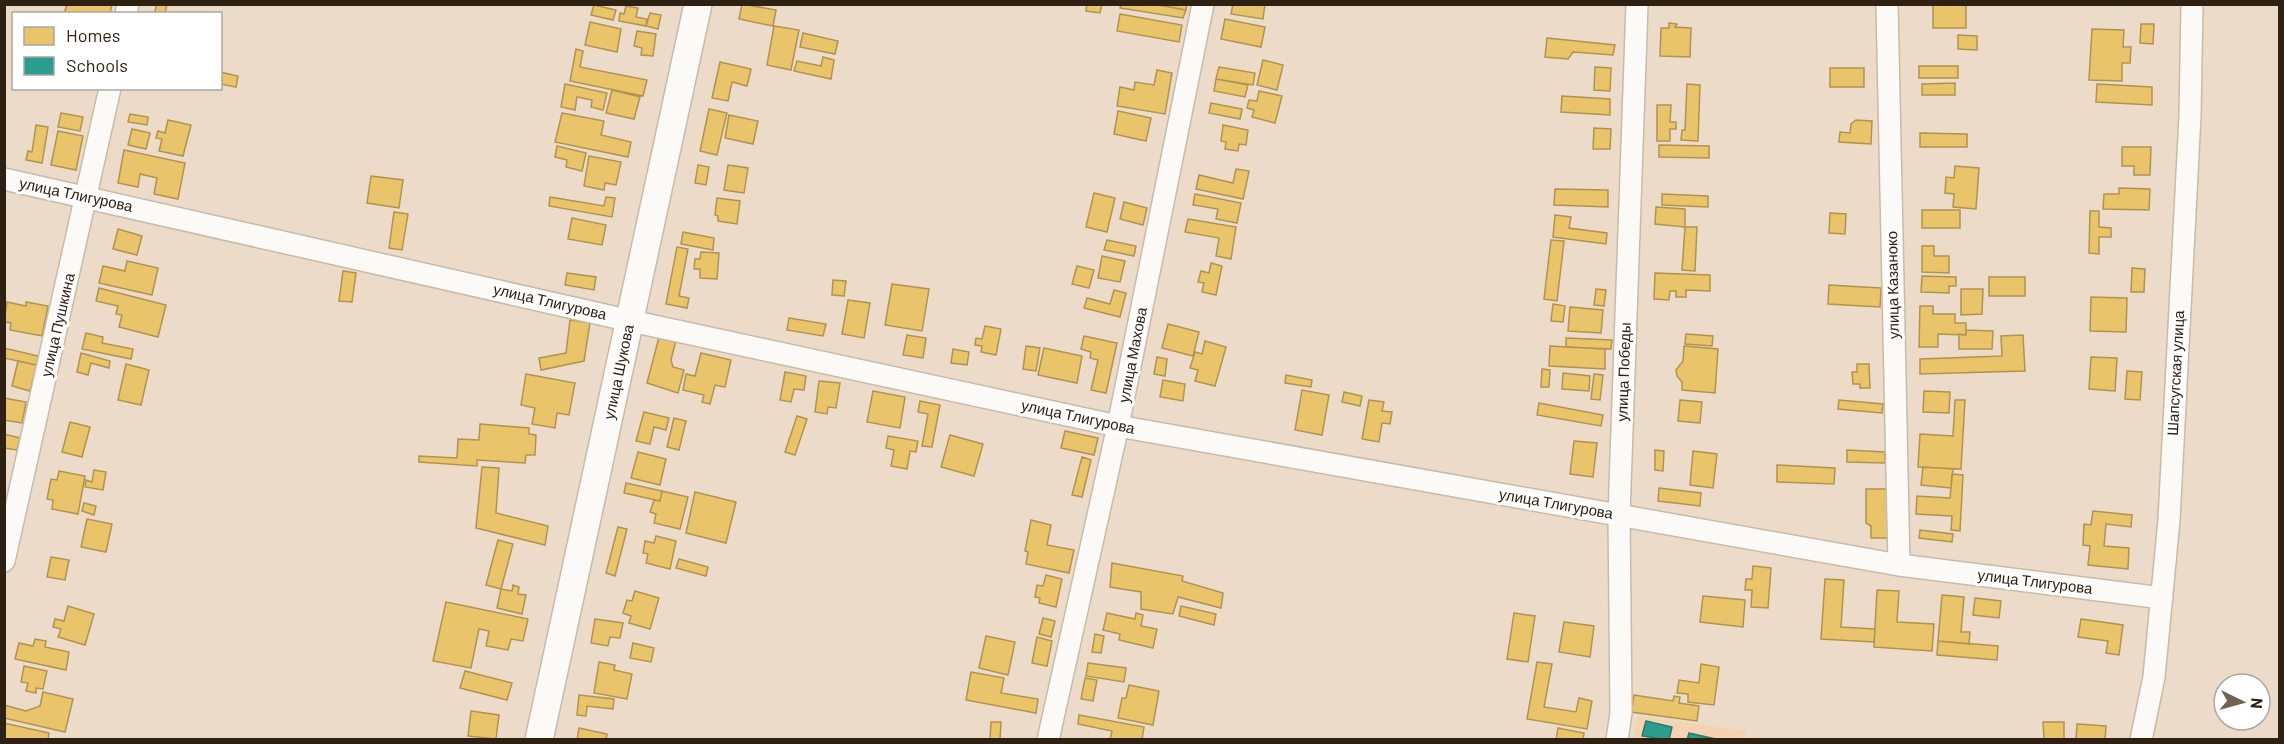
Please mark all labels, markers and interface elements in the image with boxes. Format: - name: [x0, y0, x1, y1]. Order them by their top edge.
- legend: [12, 12, 222, 90]
- text: Homes: [66, 24, 120, 46]
- text: Schools: [66, 54, 128, 76]
- street label: улица Тлигурова: [18, 173, 135, 215]
- street label: улица Казаноко: [1882, 231, 1902, 339]
- street label: улица Пушкина: [36, 270, 78, 379]
- street label: улица Тлигурова: [492, 279, 609, 323]
- street label: улица Махова: [1114, 305, 1150, 404]
- street label: Шапсугская улица: [2163, 309, 2187, 436]
- street label: улица Шукова: [599, 322, 637, 421]
- street label: улица Победы: [1612, 322, 1634, 422]
- street label: улица Тлигурова: [1020, 395, 1137, 437]
- street label: улица Тлигурова: [1498, 484, 1615, 522]
- street label: улица Тлигурова: [1977, 565, 2094, 597]
- north arrow: [2212, 672, 2272, 732]
- text: N: [2248, 697, 2267, 709]

